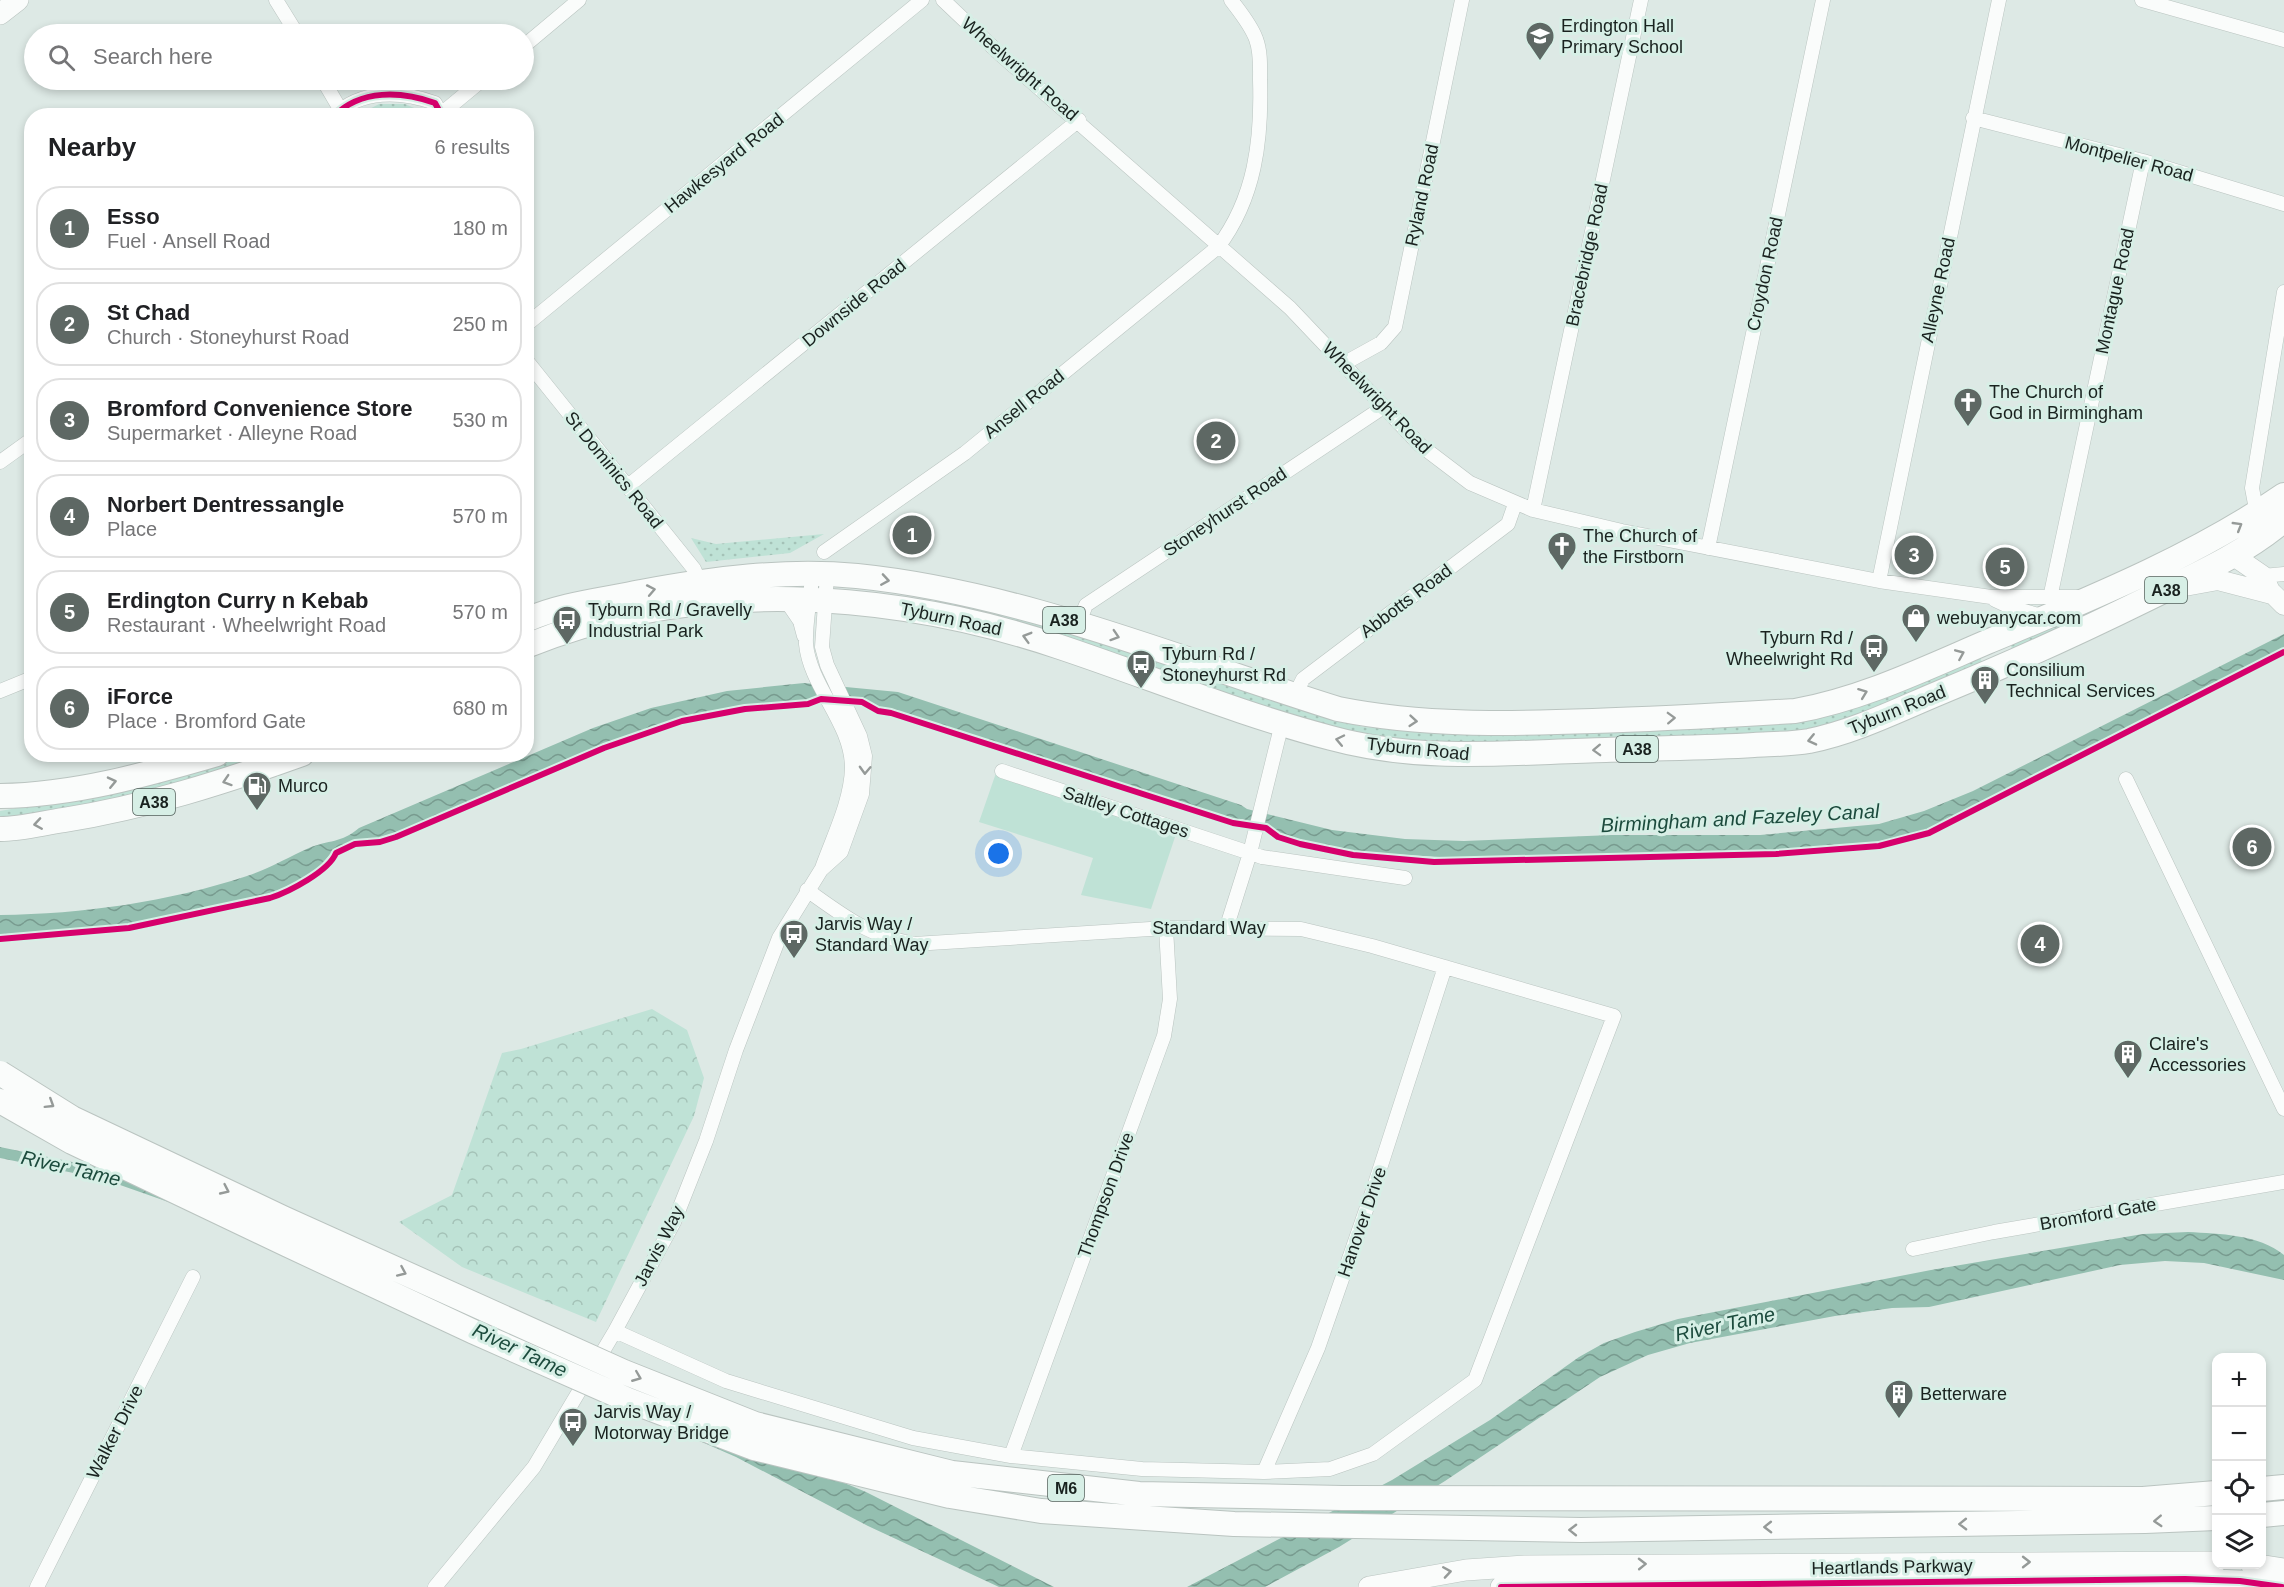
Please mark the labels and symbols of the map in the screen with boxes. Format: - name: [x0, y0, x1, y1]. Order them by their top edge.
- street label: Wheelwright Road: [958, 13, 1082, 125]
- place label: Erdington Hall Primary School: [1561, 16, 1683, 57]
- school or university icon: Erdington Hall Primary School: [1524, 20, 1556, 62]
- street label: Hawkesyard Road: [661, 109, 787, 217]
- street label: Montpelier Road: [2063, 132, 2195, 186]
- street label: Ryland Road: [1401, 142, 1443, 248]
- street label: Bracebridge Road: [1562, 182, 1612, 328]
- street label: Croydon Road: [1743, 215, 1787, 333]
- street label: Montague Road: [2092, 226, 2138, 356]
- street label: Alleyne Road: [1917, 236, 1959, 344]
- street label: Downside Road: [798, 255, 910, 351]
- street label: Wheelwright Road: [1319, 338, 1435, 458]
- street label: Ansell Road: [980, 366, 1068, 442]
- place label: The Church of God in Birmingham: [1989, 382, 2143, 423]
- church icon: The Church of God in Birmingham: [1952, 386, 1984, 428]
- street label: St Dominics Road: [561, 408, 667, 532]
- pin: 2: [1196, 418, 1236, 464]
- street label: Stoneyhurst Road: [1160, 463, 1290, 561]
- pin: 1: [892, 512, 932, 558]
- one-way arrow: [2232, 522, 2242, 533]
- place label: The Church of the Firstborn: [1583, 526, 1698, 567]
- church icon: The Church of the Firstborn: [1546, 530, 1578, 572]
- pin: 3: [1894, 532, 1934, 578]
- pin: 5: [1986, 544, 2024, 590]
- street label: Abbotts Road: [1356, 560, 1456, 642]
- one-way arrow: [881, 574, 890, 586]
- road number: A38: [2145, 577, 2187, 603]
- one-way arrow: [646, 584, 656, 597]
- street label: Tyburn Road: [899, 599, 1003, 639]
- place label: Tyburn Rd / Gravelly Industrial Park: [588, 600, 752, 641]
- shop icon: webuyanycar.com: [1900, 602, 1932, 644]
- bus stop icon: Tyburn Rd / Gravelly Industrial Park: [551, 604, 583, 646]
- road number: A38: [1043, 607, 1085, 633]
- place label: webuyanycar.com: [1936, 608, 2081, 628]
- place label: Tyburn Rd / Wheelwright Rd: [1726, 628, 1853, 669]
- one-way arrow: [1109, 629, 1120, 642]
- one-way arrow: [1022, 632, 1032, 644]
- bus stop icon: Tyburn Rd / Wheelwright Rd: [1858, 632, 1890, 674]
- place label: Tyburn Rd / Stoneyhurst Rd: [1162, 644, 1286, 685]
- bus stop icon: Tyburn Rd / Stoneyhurst Rd: [1125, 648, 1157, 690]
- one-way arrow: [1954, 649, 1965, 661]
- place label: Consilium Technical Services: [2006, 660, 2155, 701]
- building icon: Consilium Technical Services: [1969, 664, 2001, 706]
- street label: Tyburn Road: [1845, 681, 1949, 739]
- one-way arrow: [1857, 688, 1868, 700]
- one-way arrow: [1666, 712, 1675, 725]
- one-way arrow: [1409, 714, 1418, 727]
- one-way arrow: [1808, 732, 1818, 745]
- one-way arrow: [1335, 734, 1345, 747]
- street label: Tyburn Road: [1366, 734, 1470, 764]
- road number: A38: [1616, 736, 1658, 762]
- one-way arrow: [1592, 744, 1601, 757]
- one-way arrow: [858, 765, 871, 774]
- fuel station icon: Murco: [241, 770, 273, 812]
- one-way arrow: [223, 774, 233, 786]
- one-way arrow: [107, 776, 117, 789]
- place label: Murco: [278, 776, 328, 796]
- street label: Saltley Cottages: [1061, 782, 1191, 842]
- road number: A38: [133, 789, 175, 815]
- water label: Birmingham and Fazeley Canal: [1600, 800, 1880, 836]
- one-way arrow: [33, 818, 42, 830]
- pin: 6: [2232, 824, 2272, 870]
- your location: [984, 839, 1013, 868]
- place label: Jarvis Way / Standard Way: [815, 914, 928, 955]
- bus stop icon: Jarvis Way / Standard Way: [778, 918, 810, 960]
- street label: Standard Way: [1152, 918, 1266, 938]
- pin: 4: [2020, 922, 2060, 966]
- place label: Claire's Accessories: [2149, 1034, 2246, 1075]
- building icon: Claire's Accessories: [2112, 1038, 2144, 1080]
- one-way arrow: [44, 1097, 54, 1109]
- street label: Thompson Drive: [1074, 1130, 1138, 1260]
- water label: River Tame: [19, 1146, 123, 1190]
- street label: Hanover Drive: [1334, 1164, 1390, 1280]
- one-way arrow: [218, 1183, 229, 1195]
- street label: Bromford Gate: [2038, 1194, 2158, 1234]
- street label: Jarvis Way: [630, 1203, 688, 1289]
- one-way arrow: [395, 1265, 406, 1277]
- water label: River Tame: [1673, 1303, 1777, 1345]
- water label: River Tame: [469, 1319, 571, 1381]
- one-way arrow: [631, 1370, 642, 1382]
- building icon: Betterware: [1883, 1378, 1915, 1420]
- street label: Walker Drive: [83, 1382, 147, 1482]
- place label: Betterware: [1920, 1384, 2007, 1404]
- place label: Jarvis Way / Motorway Bridge: [594, 1402, 729, 1443]
- bus stop icon: Jarvis Way / Motorway Bridge: [557, 1406, 589, 1448]
- road number: M6: [1048, 1475, 1084, 1501]
- one-way arrow: [2154, 1514, 2163, 1527]
- one-way arrow: [1959, 1518, 1968, 1530]
- one-way arrow: [1764, 1521, 1773, 1533]
- one-way arrow: [1569, 1523, 1578, 1536]
- street label: Heartlands Parkway: [1811, 1556, 1973, 1578]
- one-way arrow: [2021, 1556, 2030, 1568]
- one-way arrow: [1637, 1558, 1646, 1571]
- one-way arrow: [1443, 1567, 1452, 1579]

